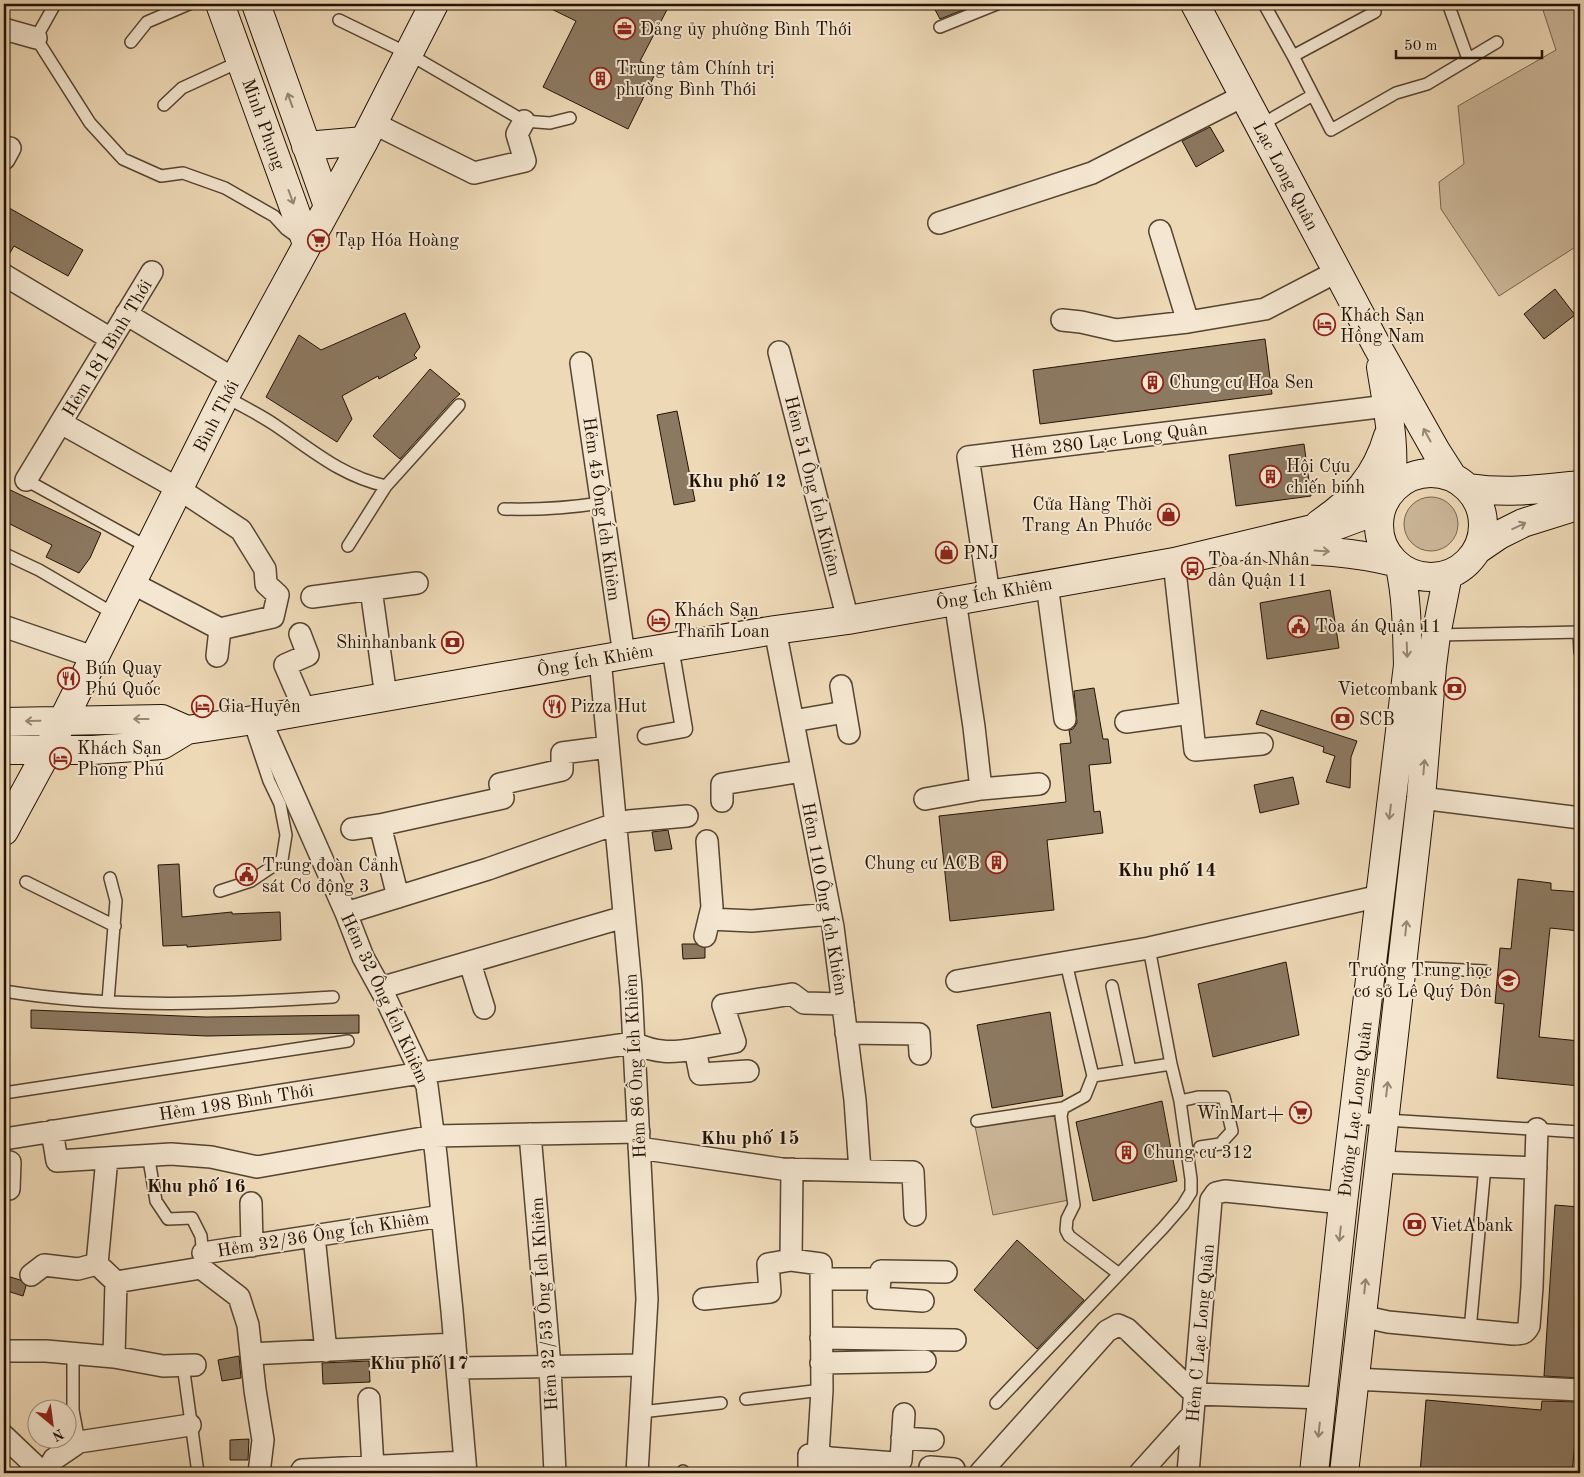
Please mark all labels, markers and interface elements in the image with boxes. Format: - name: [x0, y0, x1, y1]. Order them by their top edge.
- office icon: Đảng ủy phường Bình Thới: [612, 17, 636, 41]
- place label: Đảng ủy phường Bình Thới: [640, 21, 852, 39]
- scale bar: [1396, 28, 1543, 60]
- text: 50 m: [1404, 39, 1438, 54]
- place label: Trung tâm Chính trị phường Bình Thới: [616, 60, 775, 99]
- building icon: Trung tâm Chính trị phường Bình Thới: [588, 66, 612, 90]
- street label: Minh Phụng: [238, 76, 288, 173]
- one-way arrow: [285, 92, 294, 108]
- street label: Lạc Long Quân: [1249, 119, 1321, 234]
- one-way arrow: [287, 189, 296, 205]
- supermarket icon: Tạp Hóa Hoàng: [307, 228, 331, 252]
- place label: Tạp Hóa Hoàng: [335, 232, 459, 250]
- street label: Hẻm 181 Bình Thới: [60, 277, 156, 420]
- place label: Khách Sạn Hồng Nam: [1340, 307, 1425, 346]
- hotel icon: Khách Sạn Hồng Nam: [1312, 313, 1336, 337]
- building icon: Chung cư Hoa Sen: [1141, 370, 1165, 394]
- place label: Chung cư Hoa Sen: [1169, 374, 1314, 392]
- street label: Bình Thới: [191, 377, 243, 455]
- street label: Hẻm 51 Ông Ích Khiêm: [781, 393, 847, 578]
- street label: Hẻm 45 Ông Ích Khiêm: [579, 416, 627, 602]
- street label: Hẻm 280 Lạc Long Quân: [1010, 420, 1209, 462]
- one-way arrow: [1422, 427, 1432, 442]
- place label: Hội Cựu chiến binh: [1286, 458, 1365, 497]
- building icon: Hội Cựu chiến binh: [1258, 464, 1282, 488]
- district label: Khu phố 12: [688, 472, 786, 492]
- place label: Cửa Hàng Thời Trang An Phước: [1021, 496, 1152, 535]
- shop icon: Cửa Hàng Thời Trang An Phước: [1156, 502, 1180, 526]
- one-way arrow: [1511, 520, 1526, 530]
- shop icon: PNJ: [935, 541, 959, 565]
- place label: PNJ: [963, 545, 999, 563]
- one-way arrow: [1314, 546, 1330, 555]
- place label: Tòa án Nhân dân Quận 11: [1208, 551, 1310, 590]
- bus stop icon: Tòa án Nhân dân Quận 11: [1180, 557, 1204, 581]
- street label: Ông Ích Khiêm: [934, 571, 1054, 613]
- place label: Khách Sạn Thanh Loan: [674, 602, 770, 641]
- hotel icon: Khách Sạn Thanh Loan: [646, 608, 670, 632]
- public building icon: Tòa án Quận 11: [1287, 614, 1311, 638]
- place label: Tòa án Quận 11: [1315, 618, 1441, 636]
- bank icon: Shinhanbank: [441, 630, 465, 654]
- place label: Shinhanbank: [336, 634, 437, 652]
- street label: Ông Ích Khiêm: [535, 638, 655, 680]
- one-way arrow: [1403, 642, 1412, 658]
- place label: Bún Quay Phú Quốc: [85, 660, 163, 699]
- restaurant icon: Bún Quay Phú Quốc: [57, 666, 81, 690]
- bank icon: Vietcombank: [1442, 677, 1466, 701]
- place label: Vietcombank: [1337, 681, 1438, 699]
- hotel icon: Gia Huyên: [190, 694, 214, 718]
- restaurant icon: Pizza Hut: [542, 694, 566, 718]
- place label: Gia Huyên: [218, 698, 301, 716]
- place label: Pizza Hut: [570, 698, 647, 716]
- bank icon: SCB: [1331, 707, 1355, 731]
- place label: SCB: [1359, 711, 1395, 729]
- one-way arrow: [133, 714, 150, 724]
- one-way arrow: [25, 716, 41, 726]
- place label: Khách Sạn Phong Phú: [77, 740, 164, 779]
- hotel icon: Khách Sạn Phong Phú: [49, 746, 73, 770]
- one-way arrow: [1419, 759, 1428, 775]
- street label: Hẻm 110 Ông Ích Khiêm: [798, 800, 854, 997]
- one-way arrow: [1385, 803, 1395, 819]
- building icon: Chung cư ACB: [984, 851, 1008, 875]
- place label: Chung cư ACB: [864, 855, 980, 873]
- place label: Trung đoàn Cảnh sát Cơ động 3: [262, 857, 399, 896]
- district label: Khu phố 14: [1118, 861, 1216, 881]
- public building icon: Trung đoàn Cảnh sát Cơ động 3: [234, 863, 258, 887]
- street label: Hẻm 32 Ông Ích Khiêm: [337, 909, 435, 1086]
- one-way arrow: [1401, 920, 1411, 936]
- place label: Trường Trung học cơ sở Lê Quý Đôn: [1348, 962, 1492, 1001]
- school or university icon: Trường Trung học cơ sở Lê Quý Đôn: [1496, 968, 1520, 992]
- street label: Hẻm 86 Ông Ích Khiêm: [618, 973, 650, 1159]
- street label: Đường Lạc Long Quân: [1336, 1020, 1376, 1198]
- street label: Hẻm 198 Bình Thới: [158, 1082, 315, 1124]
- one-way arrow: [1382, 1082, 1392, 1098]
- supermarket icon: WinMart+: [1288, 1101, 1312, 1125]
- place label: WinMart+: [1196, 1105, 1284, 1123]
- district label: Khu phố 15: [701, 1129, 799, 1149]
- building icon: Chung cư 312: [1115, 1140, 1139, 1164]
- place label: Chung cư 312: [1143, 1144, 1253, 1162]
- district label: Khu phố 16: [147, 1177, 245, 1197]
- street label: Hẻm 32/53 Ông Ích Khiêm: [525, 1196, 561, 1412]
- street label: Hẻm 32/36 Ông Ích Khiêm: [215, 1205, 430, 1261]
- bank icon: VietAbank: [1402, 1213, 1426, 1237]
- place label: VietAbank: [1430, 1217, 1513, 1235]
- one-way arrow: [1335, 1225, 1345, 1241]
- street label: Hẻm C Lạc Long Quân: [1184, 1243, 1218, 1423]
- one-way arrow: [1360, 1278, 1370, 1294]
- district label: Khu phố 17: [370, 1354, 468, 1374]
- north arrow: [28, 1400, 78, 1450]
- one-way arrow: [1314, 1422, 1324, 1438]
- text: N: [49, 1426, 66, 1443]

